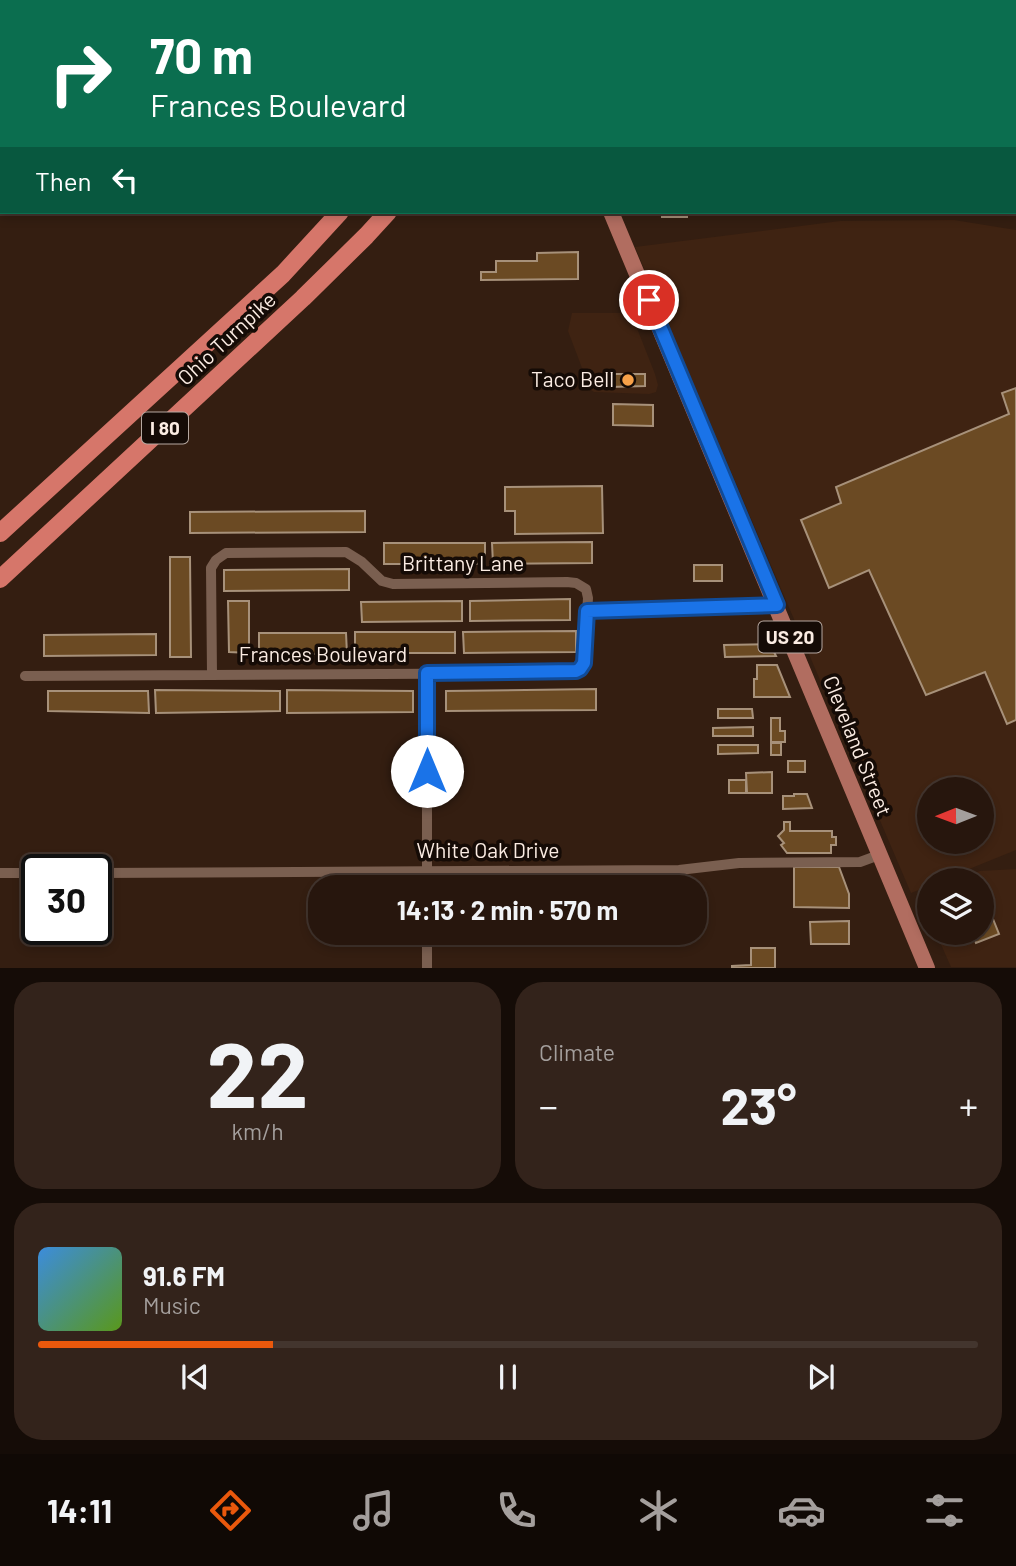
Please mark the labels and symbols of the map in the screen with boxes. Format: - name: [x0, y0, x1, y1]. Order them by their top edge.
- pin: [619, 270, 679, 330]
- street label: Ohio Turnpike: [172, 286, 280, 390]
- place label: Taco Bell: [531, 366, 614, 391]
- marker: Taco Bell: [620, 372, 636, 388]
- road number: I 80: [142, 412, 188, 444]
- street label: Brittany Lane: [402, 550, 524, 575]
- road number: US 20: [758, 622, 822, 652]
- street label: Frances Boulevard: [239, 641, 407, 666]
- street label: Cleveland Street: [819, 672, 898, 819]
- position arrow: [390, 734, 464, 808]
- north arrow: [917, 777, 994, 854]
- street label: White Oak Drive: [417, 837, 560, 862]
- speed limit sign: 30: [21, 854, 112, 945]

